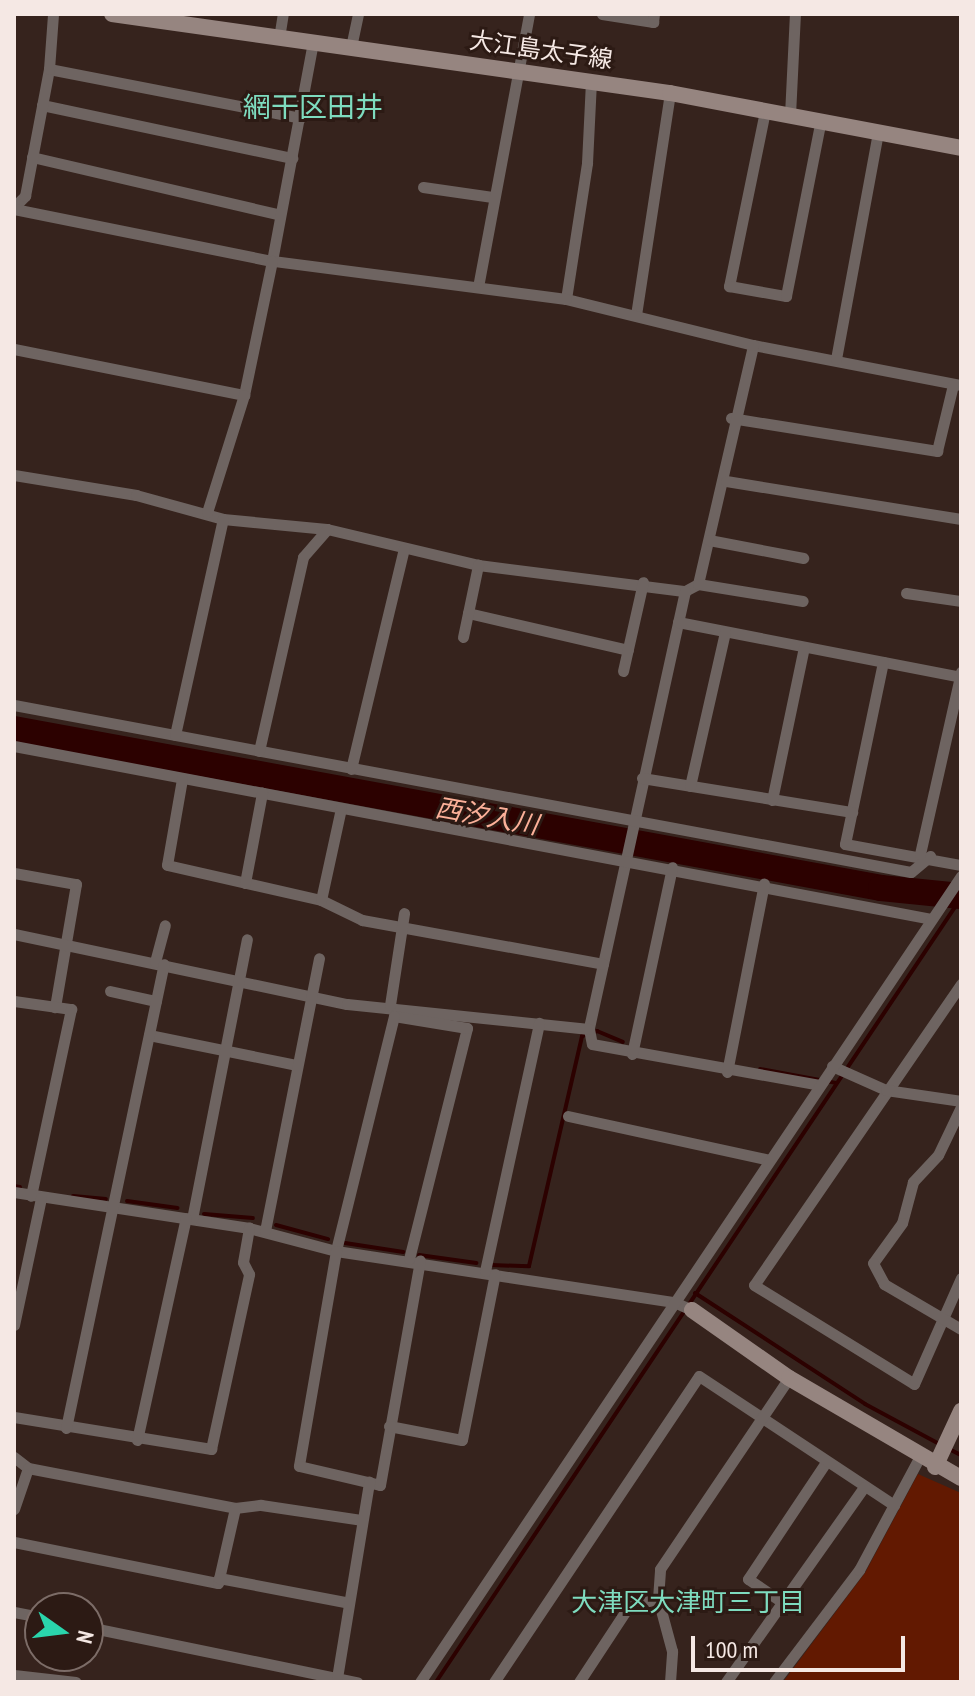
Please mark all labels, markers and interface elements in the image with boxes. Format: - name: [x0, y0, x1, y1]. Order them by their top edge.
- street label: 大江島太子線: [468, 26, 614, 74]
- district label: 網干区田井: [243, 90, 383, 124]
- water label: 西汐入川: [433, 792, 541, 840]
- district label: 大津区大津町三丁目: [571, 1586, 805, 1618]
- north arrow: [24, 1592, 104, 1672]
- scale bar: [695, 1620, 909, 1670]
- text: N: [70, 1628, 100, 1646]
- text: 100 m: [705, 1634, 758, 1665]

